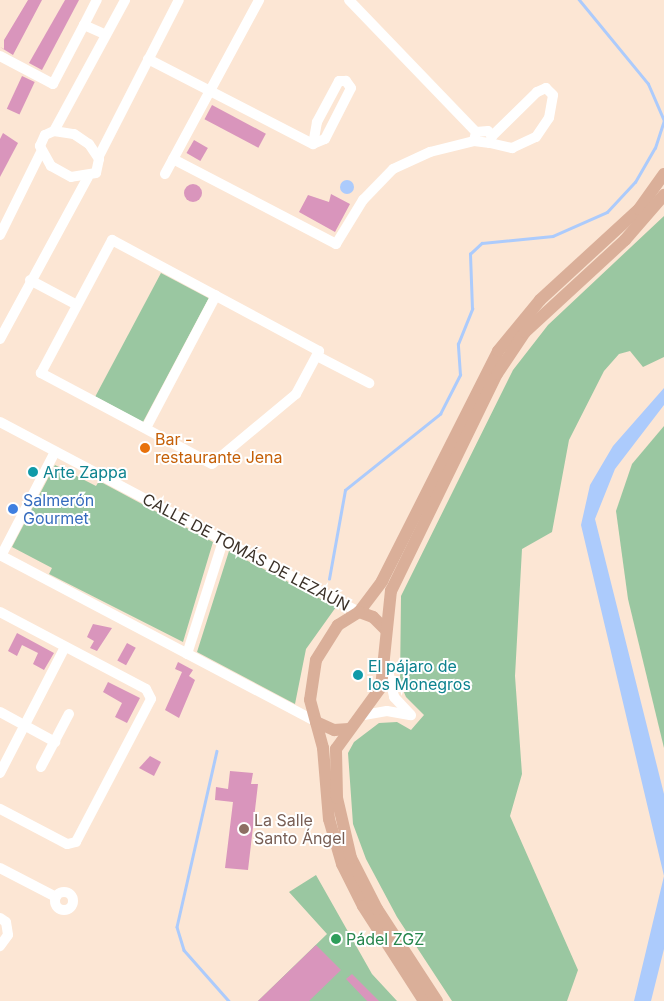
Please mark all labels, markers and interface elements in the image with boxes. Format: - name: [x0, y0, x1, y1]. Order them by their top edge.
- place label: Bar - restaurante Jena: [155, 429, 283, 467]
- marker: Bar - restaurante Jena: [139, 442, 151, 454]
- place label: Arte Zappa: [43, 462, 127, 482]
- marker: Arte Zappa: [27, 466, 39, 478]
- street label: CALLE DE TOMÁS DE LEZAÚN: [139, 489, 353, 615]
- place label: Salmerón Gourmet: [23, 490, 94, 528]
- marker: Salmerón Gourmet: [7, 503, 19, 515]
- place label: El pájaro de los Monegros: [368, 656, 471, 694]
- marker: El pájaro de los Monegros: [352, 669, 364, 681]
- place label: La Salle Santo Ángel: [254, 810, 345, 848]
- marker: La Salle Santo Ángel: [238, 823, 250, 835]
- place label: Pádel ZGZ: [346, 929, 424, 949]
- marker: Pádel ZGZ: [330, 933, 342, 945]

